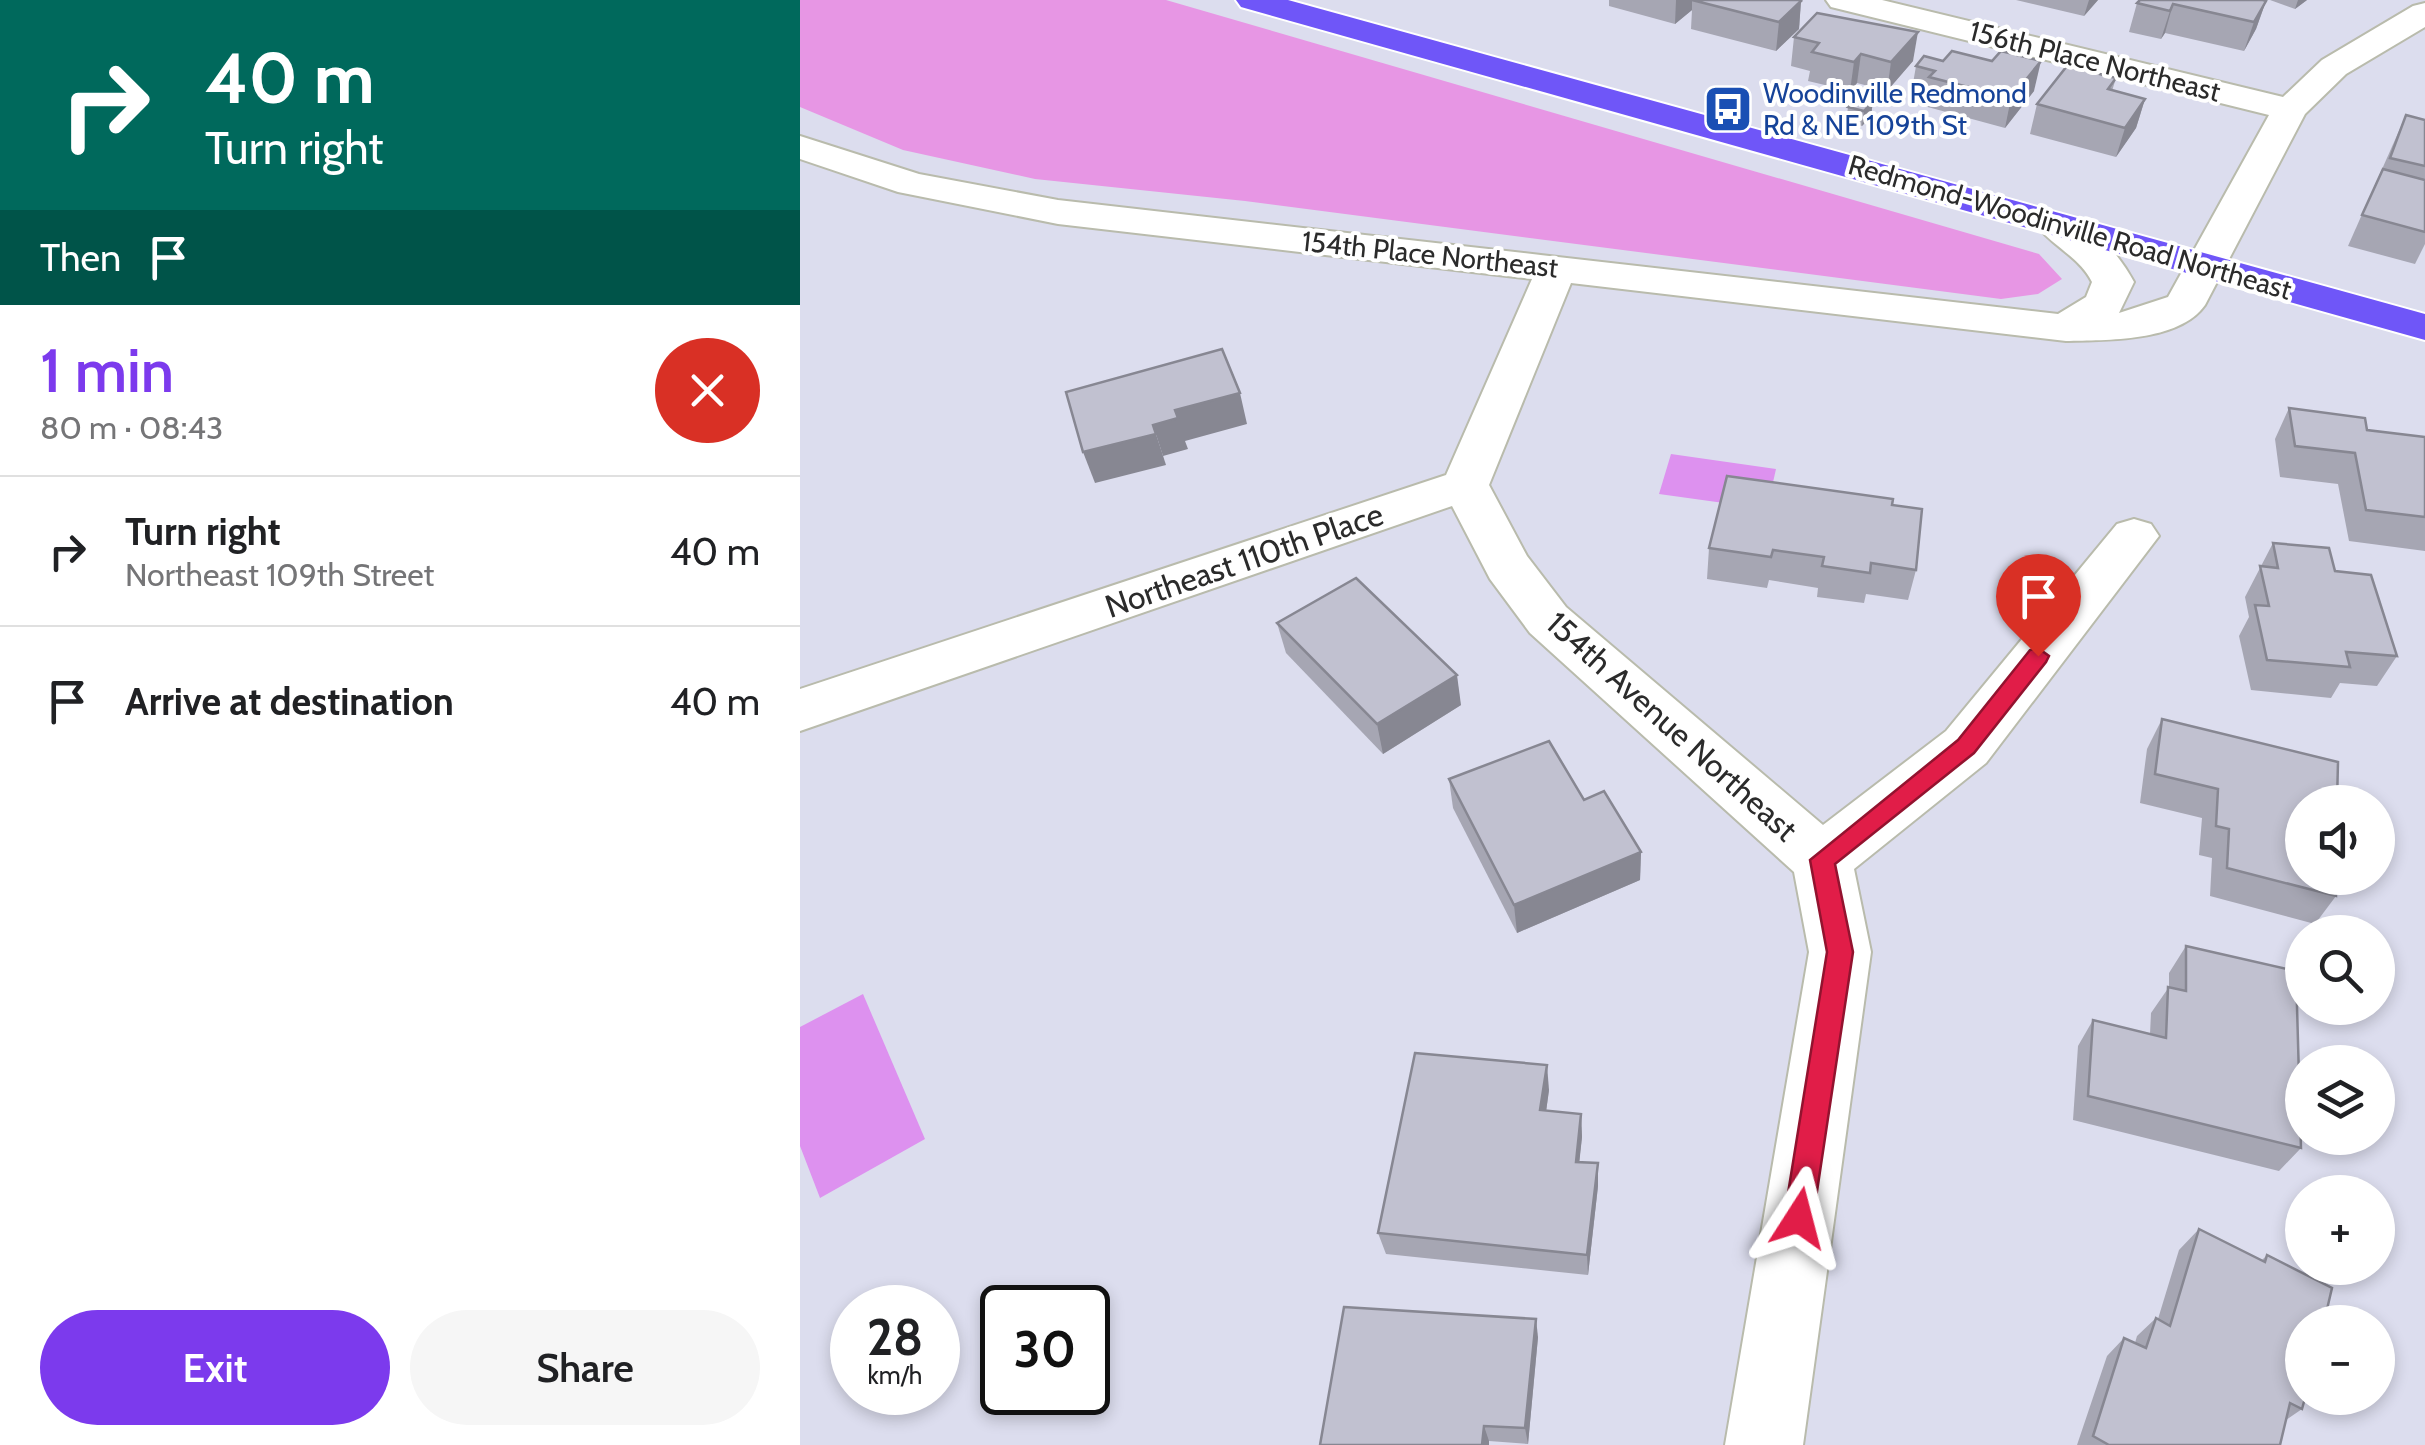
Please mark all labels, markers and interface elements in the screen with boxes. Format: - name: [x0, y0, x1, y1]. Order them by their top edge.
- street label: 156th Place Northeast: [1966, 13, 2224, 109]
- text: 40 m: [205, 35, 374, 121]
- icon: right: [40, 40, 170, 170]
- place label: Woodinville Redmond Rd & NE 109th St: [1763, 76, 2027, 142]
- bus stop icon: Woodinville Redmond Rd & NE 109th St: [1702, 83, 1754, 135]
- text: Turn right: [205, 121, 384, 175]
- street label: Redmond-Woodinville Road Northeast: [1844, 147, 2296, 307]
- street label: 154th Place Northeast: [1300, 224, 1560, 284]
- icon: arrive: [141, 230, 196, 285]
- text: Then: [40, 234, 121, 281]
- text: 1 min: [40, 334, 174, 407]
- button: close: [655, 338, 760, 443]
- text: 80 m · 08:43: [40, 408, 223, 447]
- street label: Northeast 110th Place: [1100, 494, 1388, 626]
- text: Turn right: [125, 508, 281, 555]
- icon: right: [40, 524, 95, 579]
- text: 40 m: [670, 528, 760, 575]
- pin: [1996, 554, 2081, 657]
- text: Northeast 109th Street: [125, 555, 434, 594]
- icon: arrive: [2011, 569, 2066, 624]
- street label: 154th Avenue Northeast: [1539, 603, 1806, 849]
- icon: arrive: [40, 674, 95, 729]
- text: Arrive at destination: [125, 678, 454, 725]
- text: 40 m: [670, 678, 760, 725]
- map controls: [2285, 785, 2395, 1415]
- button: sound: [2285, 785, 2395, 895]
- button: search: [2285, 915, 2395, 1025]
- button: layers: [2285, 1045, 2395, 1155]
- position arrow: [1747, 1166, 1851, 1270]
- button: +: [2285, 1175, 2395, 1285]
- speed limit sign: 30: [980, 1285, 1110, 1415]
- button: −: [2285, 1305, 2395, 1415]
- text: 28: [867, 1307, 923, 1368]
- button: Exit: [40, 1310, 390, 1425]
- button: Share: [410, 1310, 760, 1425]
- text: km/h: [868, 1360, 922, 1390]

